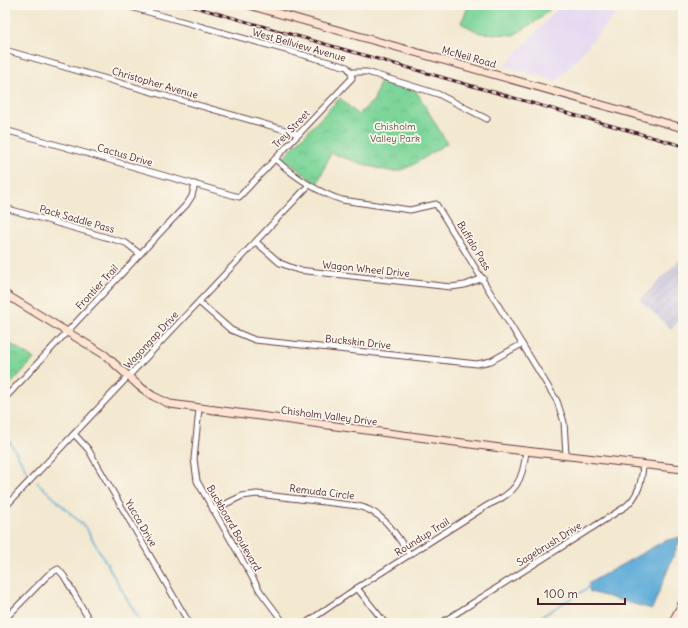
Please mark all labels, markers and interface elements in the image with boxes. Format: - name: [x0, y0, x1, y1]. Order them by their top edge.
- street label: West Bellview Avenue: [251, 25, 347, 65]
- street label: McNeil Road: [440, 43, 498, 71]
- street label: Christopher Avenue: [110, 64, 200, 102]
- street label: Trey Street: [269, 107, 313, 151]
- park label: Chisholm Valley Park: [370, 120, 420, 145]
- street label: Cactus Drive: [96, 141, 154, 169]
- street label: Pack Saddle Pass: [38, 202, 117, 236]
- street label: Buffalo Pass: [454, 219, 494, 273]
- street label: Wagon Wheel Drive: [322, 258, 410, 280]
- street label: Frontier Trail: [73, 262, 121, 312]
- street label: Wagongap Drive: [121, 308, 181, 372]
- street label: Buckskin Drive: [324, 332, 392, 352]
- street label: Chisholm Valley Drive: [280, 404, 378, 428]
- street label: Buckboard Boulevard: [204, 482, 264, 574]
- street label: Remuda Circle: [289, 482, 355, 502]
- street label: Yucca Drive: [122, 497, 160, 549]
- street label: Roundup Trail: [392, 515, 452, 559]
- street label: Sagebrush Drive: [514, 519, 584, 569]
- scale bar: [538, 580, 625, 606]
- text: 100 m: [544, 586, 578, 601]

